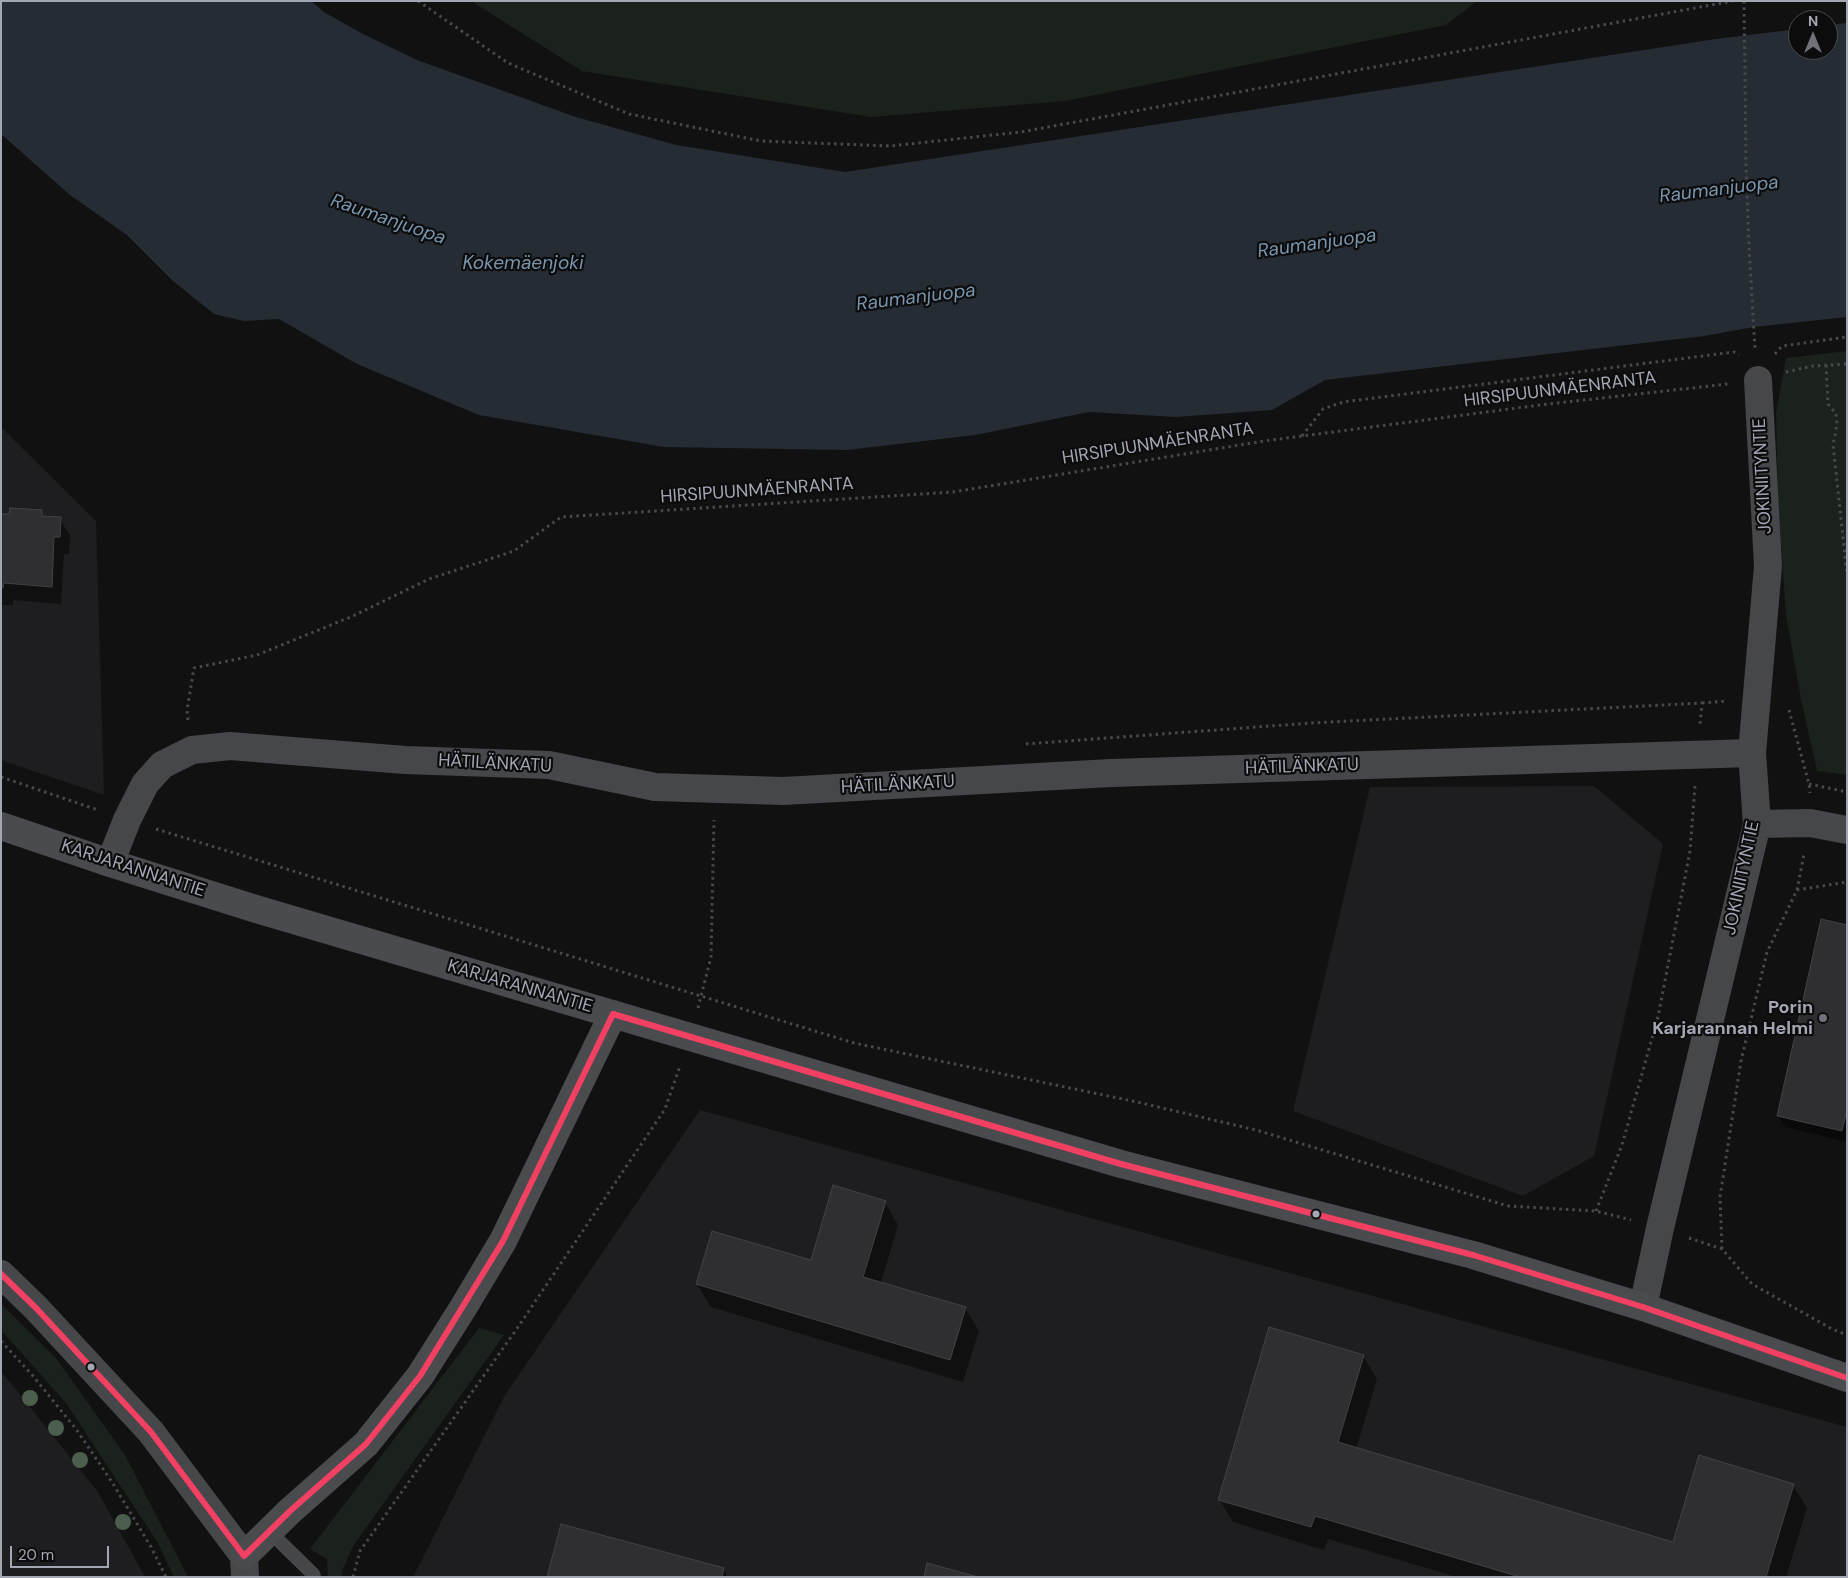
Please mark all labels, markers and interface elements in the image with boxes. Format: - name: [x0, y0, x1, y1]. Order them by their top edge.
- north arrow: [1788, 10, 1838, 60]
- text: N: [1808, 12, 1818, 30]
- water label: Raumanjuopa: [1658, 171, 1780, 209]
- water label: Raumanjuopa: [327, 190, 449, 250]
- water label: Raumanjuopa: [1256, 224, 1378, 264]
- water label: Kokemäenjoki: [462, 253, 584, 275]
- water label: Raumanjuopa: [855, 279, 977, 317]
- street label: HIRSIPUUNMÄENRANTA: [1463, 367, 1657, 413]
- street label: HIRSIPUUNMÄENRANTA: [1061, 418, 1255, 470]
- street label: JOKINIITYNTIE: [1749, 418, 1777, 534]
- street label: HIRSIPUUNMÄENRANTA: [660, 473, 854, 509]
- street label: HÄTILÄNKATU: [438, 750, 552, 778]
- street label: HÄTILÄNKATU: [1245, 754, 1359, 780]
- street label: HÄTILÄNKATU: [841, 771, 955, 799]
- street label: JOKINIITYNTIE: [1719, 819, 1765, 937]
- street label: KARJARANNANTIE: [58, 836, 208, 902]
- street label: KARJARANNANTIE: [445, 956, 595, 1018]
- place label: Porin Karjarannan Helmi: [1652, 997, 1813, 1040]
- marker: Porin Karjarannan Helmi: [1817, 1012, 1829, 1024]
- unlabelled marker: [1311, 1209, 1321, 1219]
- unlabelled marker: [86, 1362, 96, 1372]
- scale bar: [12, 1536, 111, 1568]
- text: 20 m: [18, 1545, 54, 1565]

